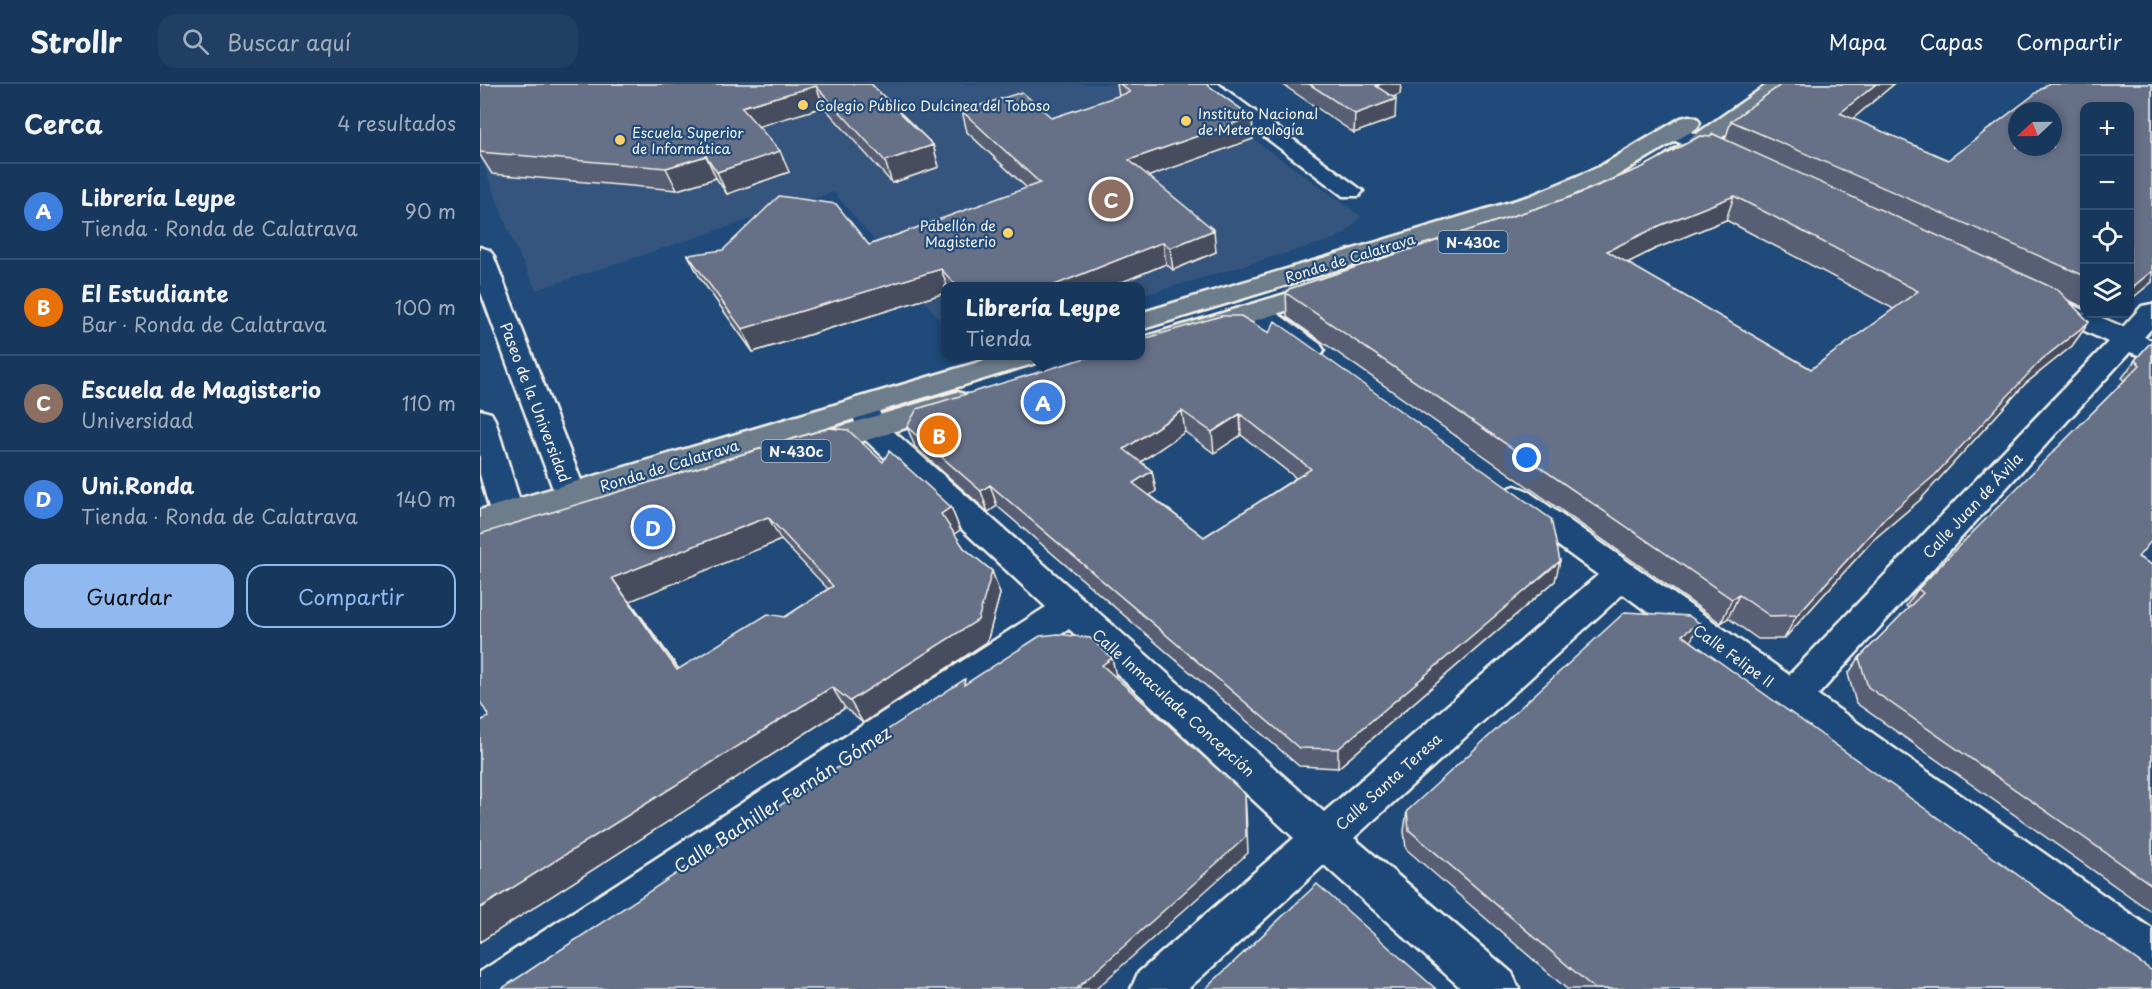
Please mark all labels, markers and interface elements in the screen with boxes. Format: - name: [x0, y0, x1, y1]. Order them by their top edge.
- search box: [158, 14, 578, 68]
- text: Strollr: [30, 20, 122, 63]
- icon: search: [179, 25, 212, 58]
- text: Buscar aquí: [227, 25, 351, 58]
- text: Mapa: [1829, 25, 1887, 57]
- text: Capas: [1920, 25, 1983, 57]
- text: Compartir: [2016, 25, 2122, 57]
- place label: Colegio Público Dulcinea del Toboso: [815, 95, 1050, 116]
- marker: Colegio Público Dulcinea del Toboso: [796, 98, 810, 112]
- north arrow: [2008, 102, 2062, 156]
- map controls: [2080, 102, 2134, 318]
- button: +: [2080, 102, 2134, 156]
- place label: Instituto Nacional de Metereología: [1198, 103, 1318, 140]
- text: Cerca: [24, 104, 103, 143]
- text: 4 resultados: [338, 108, 456, 138]
- marker: Instituto Nacional de Metereología: [1179, 114, 1193, 128]
- place label: Escuela Superior de Informática: [632, 122, 744, 159]
- marker: Escuela Superior de Informática: [613, 133, 627, 147]
- button: −: [2080, 156, 2134, 210]
- pin: C: [1092, 176, 1130, 222]
- text: Librería Leype: [81, 180, 236, 213]
- text: A: [36, 196, 51, 226]
- text: 90 m: [405, 196, 456, 226]
- button: locate: [2080, 210, 2134, 264]
- text: Tienda · Ronda de Calatrava: [81, 213, 358, 243]
- place label: Pabellón de Magisterio: [920, 215, 996, 252]
- marker: Pabellón de Magisterio: [1001, 226, 1015, 240]
- street label: Ronda de Calatrava: [1282, 228, 1418, 288]
- road number: N-430c: [1438, 231, 1508, 253]
- button: layers: [2080, 264, 2134, 318]
- text: El Estudiante: [81, 276, 229, 309]
- popup: [941, 282, 1145, 360]
- text: Librería Leype: [966, 290, 1120, 323]
- text: B: [37, 292, 50, 322]
- text: 100 m: [395, 292, 456, 322]
- text: Bar · Ronda de Calatrava: [81, 309, 327, 339]
- street label: Paseo de la Universidad: [495, 319, 577, 485]
- text: Tienda: [966, 323, 1031, 353]
- text: Escuela de Magisterio: [81, 372, 321, 405]
- pin: A: [1024, 380, 1062, 424]
- text: C: [36, 388, 51, 418]
- text: 110 m: [402, 388, 456, 418]
- text: Universidad: [81, 405, 194, 435]
- pin: B: [920, 412, 958, 458]
- street label: Ronda de Calatrava: [596, 433, 742, 497]
- road number: N-430c: [762, 440, 830, 462]
- your location: [1512, 443, 1541, 472]
- street label: Calle Juan de Ávila: [1917, 446, 2028, 563]
- text: Uni.Ronda: [81, 468, 195, 501]
- text: D: [36, 484, 51, 514]
- text: 140 m: [396, 484, 456, 514]
- text: Tienda · Ronda de Calatrava: [81, 501, 358, 531]
- pin: D: [634, 504, 672, 550]
- button: Guardar: [24, 564, 234, 628]
- button: Compartir: [246, 564, 456, 628]
- street label: Calle Felipe II: [1689, 618, 1779, 692]
- street label: Calle Inmaculada Concepción: [1088, 623, 1260, 781]
- street label: Calle Bachiller Fernán Gómez: [668, 718, 896, 880]
- street label: Calle Santa Teresa: [1330, 726, 1447, 835]

